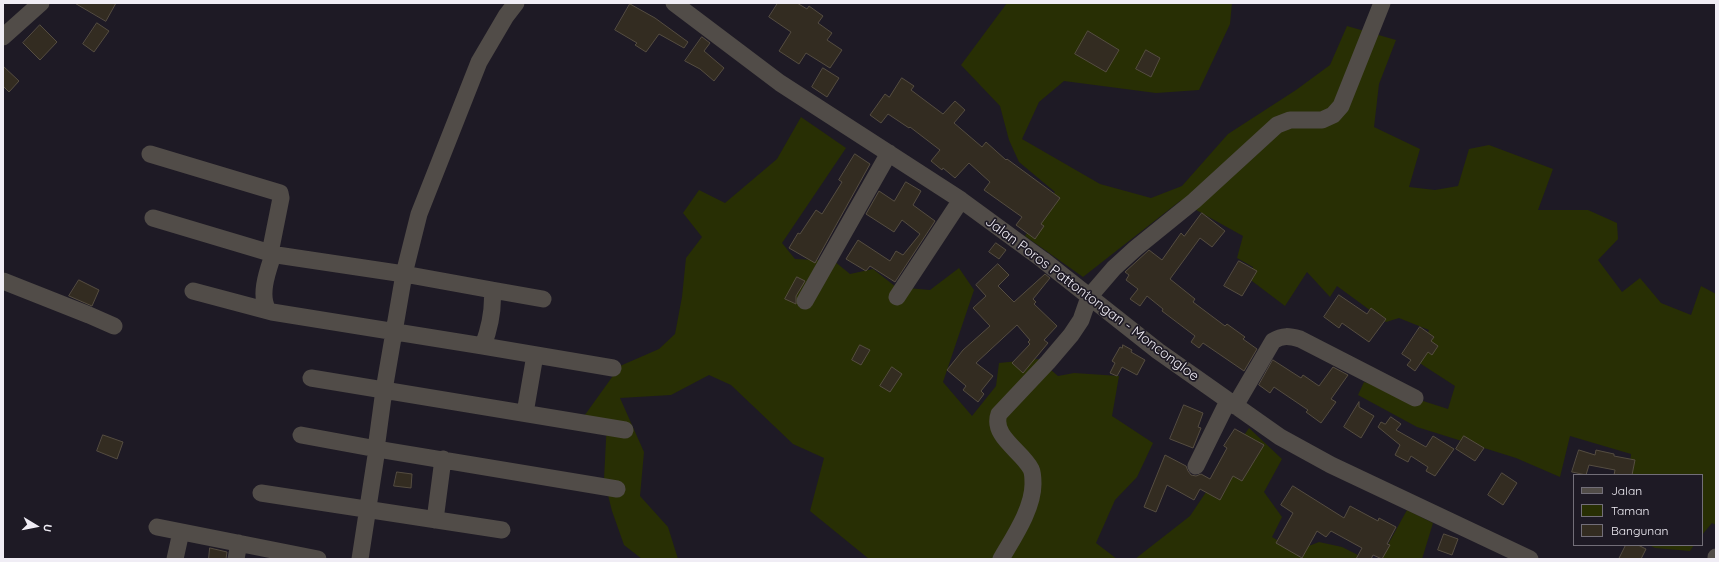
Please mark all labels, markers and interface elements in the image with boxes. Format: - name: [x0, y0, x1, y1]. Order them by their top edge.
- street label: Jalan Poros Pattontongan - Moncongloe: [982, 213, 1202, 385]
- legend: [1573, 474, 1703, 546]
- text: Jalan: [1611, 483, 1642, 498]
- text: Taman: [1611, 503, 1649, 518]
- north arrow: [16, 506, 56, 546]
- text: U: [40, 523, 55, 533]
- text: Bangunan: [1611, 523, 1668, 538]

